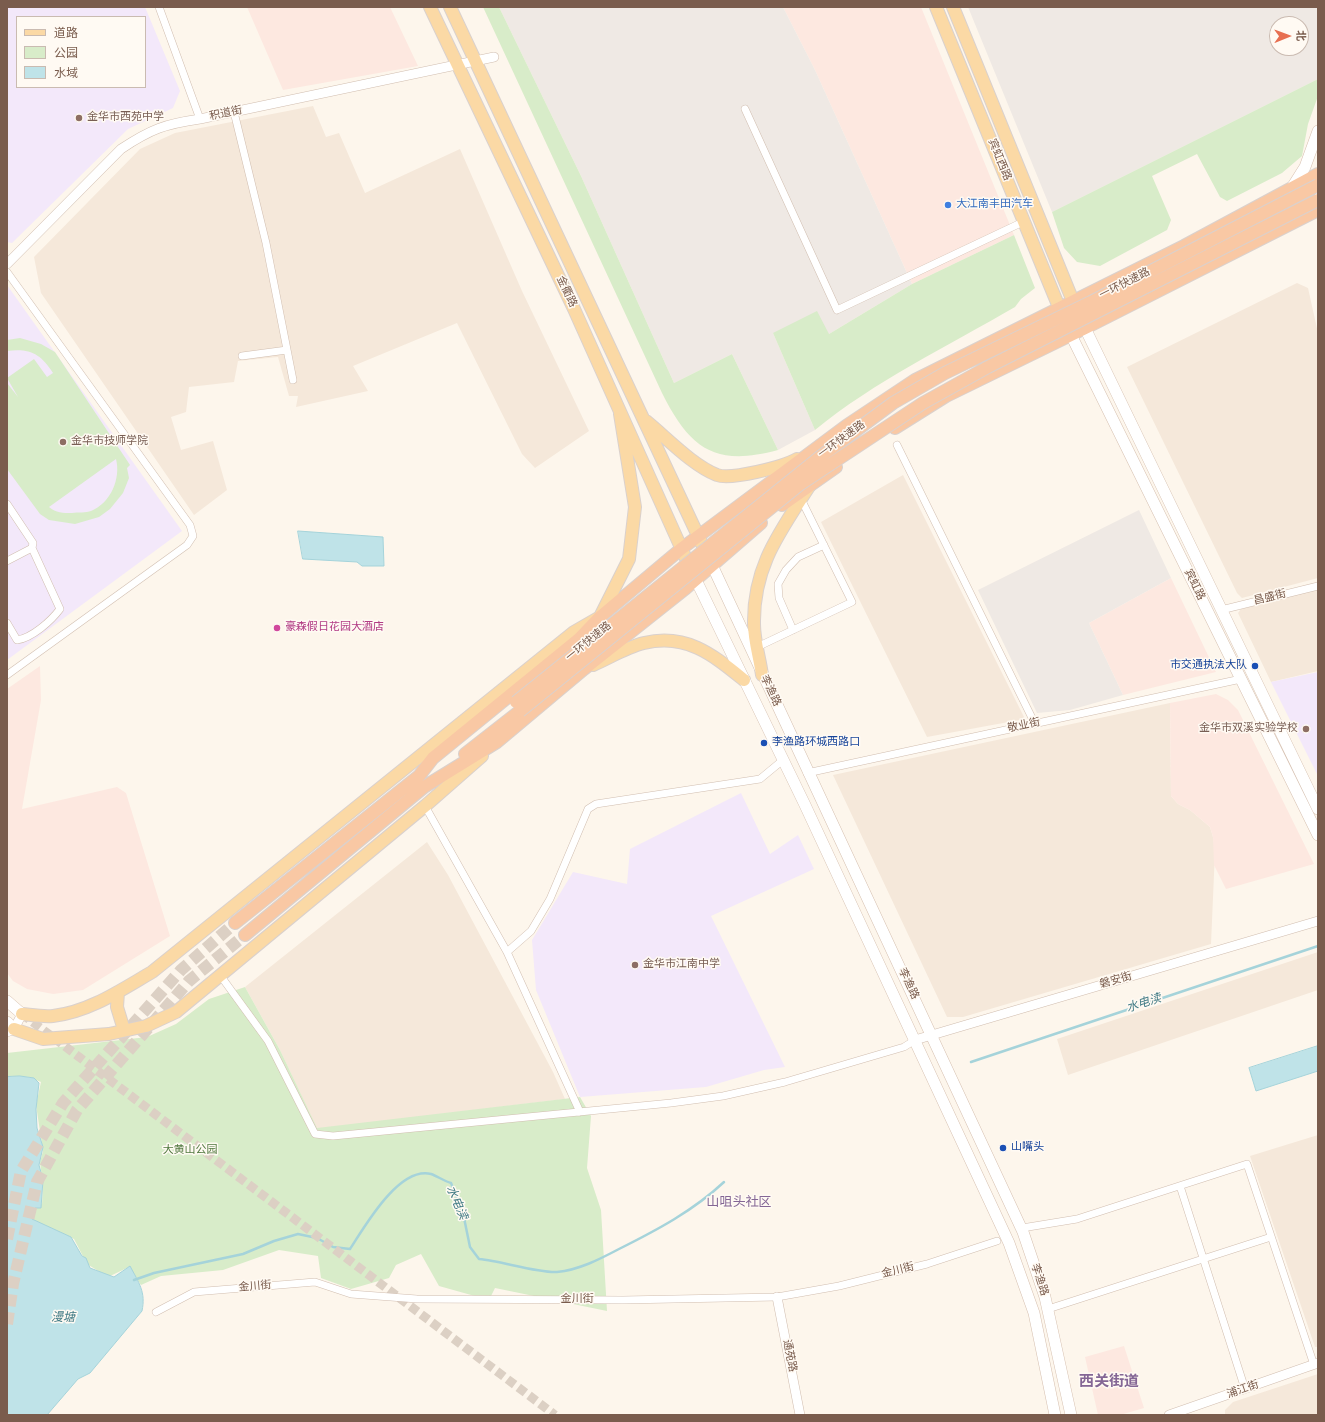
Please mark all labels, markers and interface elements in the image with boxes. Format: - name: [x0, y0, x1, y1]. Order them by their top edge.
- legend: [16, 16, 146, 88]
- north arrow: [1269, 16, 1309, 56]
- text: 道路: [54, 25, 78, 42]
- text: 北: [1293, 30, 1308, 41]
- text: 公园: [54, 45, 78, 62]
- text: 水域: [54, 65, 78, 82]
- street label: 积道街: [208, 104, 244, 124]
- place label: 金华市西苑中学: [87, 111, 164, 125]
- marker: 金华市西苑中学: [74, 113, 84, 123]
- street label: 宾虹西路: [985, 137, 1013, 183]
- place label: 大江南丰田汽车: [956, 198, 1033, 212]
- marker: 大江南丰田汽车: [943, 200, 953, 210]
- street label: 一环快速路: [1098, 266, 1152, 302]
- street label: 金衢路: [553, 274, 579, 310]
- street label: 一环快速路: [816, 418, 868, 462]
- place label: 金华市技师学院: [71, 435, 148, 449]
- marker: 金华市技师学院: [58, 437, 68, 447]
- street label: 宾虹路: [1181, 567, 1207, 603]
- street label: 昌盛街: [1252, 588, 1288, 608]
- street label: 一环快速路: [563, 620, 615, 664]
- place label: 豪森假日花园大酒店: [285, 621, 384, 635]
- marker: 豪森假日花园大酒店: [272, 623, 282, 633]
- place label: 市交通执法大队: [1170, 659, 1247, 673]
- marker: 市交通执法大队: [1250, 661, 1260, 671]
- street label: 李渔路: [757, 673, 783, 709]
- street label: 敬业街: [1006, 716, 1042, 736]
- place label: 金华市双溪实验学校: [1199, 722, 1298, 736]
- marker: 金华市双溪实验学校: [1301, 724, 1311, 734]
- place label: 李渔路环城西路口: [772, 736, 860, 750]
- marker: 李渔路环城西路口: [759, 738, 769, 748]
- place label: 金华市江南中学: [643, 958, 720, 972]
- marker: 金华市江南中学: [630, 960, 640, 970]
- street label: 李渔路: [895, 966, 921, 1002]
- street label: 磐安街: [1098, 970, 1134, 992]
- water label: 水电渎: [1125, 992, 1163, 1016]
- place label: 山嘴头: [1011, 1141, 1044, 1155]
- marker: 山嘴头: [998, 1143, 1008, 1153]
- park label: 大黄山公园: [163, 1144, 217, 1158]
- water label: 水电渎: [442, 1184, 470, 1222]
- district label: 山咀头社区: [707, 1195, 771, 1211]
- street label: 金川街: [880, 1261, 916, 1281]
- street label: 李渔路: [1028, 1262, 1050, 1298]
- street label: 金川街: [238, 1279, 272, 1295]
- street label: 金川街: [561, 1293, 593, 1307]
- water label: 漫塘: [51, 1311, 75, 1325]
- street label: 通苑路: [779, 1339, 799, 1373]
- district label: 西关街道: [1079, 1374, 1139, 1392]
- street label: 浦江街: [1225, 1378, 1261, 1402]

